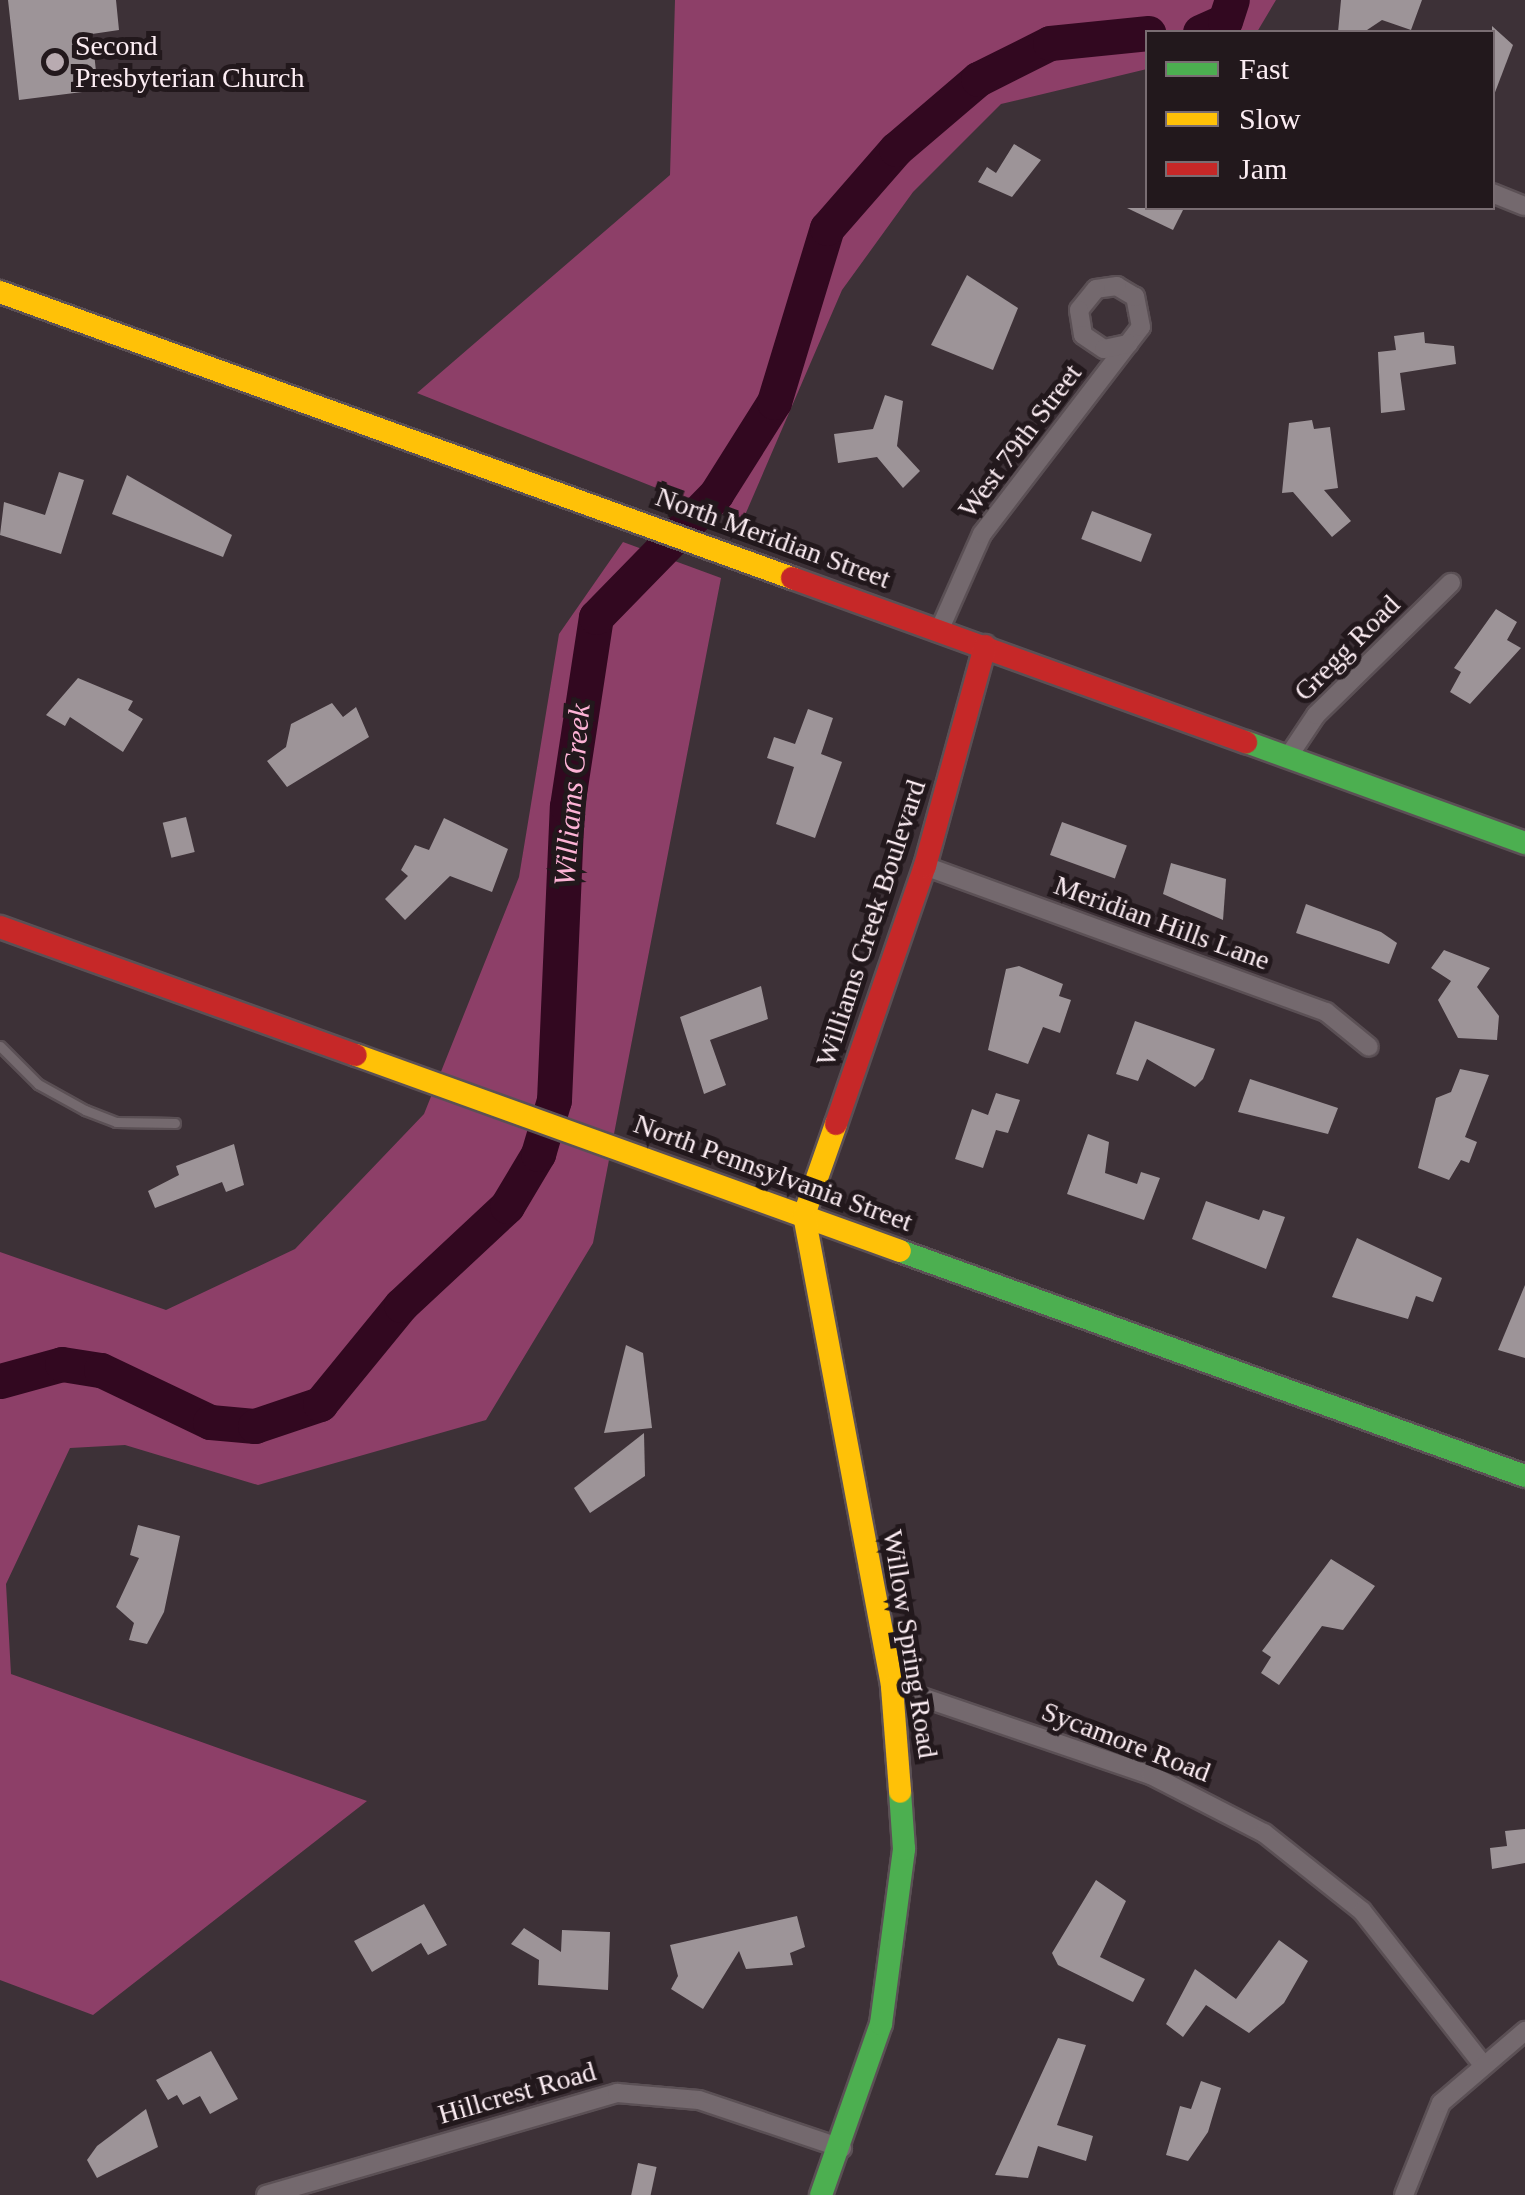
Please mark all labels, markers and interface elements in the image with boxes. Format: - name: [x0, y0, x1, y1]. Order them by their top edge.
- place label: Second Presbyterian Church: [75, 29, 304, 95]
- legend: [1145, 30, 1495, 210]
- marker: Second Presbyterian Church: [44, 51, 66, 73]
- text: Fast: [1239, 52, 1289, 85]
- text: Slow: [1239, 102, 1301, 135]
- text: Jam: [1239, 152, 1287, 185]
- street label: West 79th Street: [951, 357, 1089, 525]
- street label: North Meridian Street: [651, 480, 895, 596]
- street label: Gregg Road: [1287, 588, 1407, 708]
- water label: Williams Creek: [546, 702, 598, 888]
- street label: Williams Creek Boulevard: [809, 776, 933, 1070]
- street label: Meridian Hills Lane: [1050, 868, 1274, 978]
- street label: North Pennsylvania Street: [629, 1107, 917, 1239]
- street label: Willow Spring Road: [875, 1527, 945, 1761]
- street label: Sycamore Road: [1037, 1694, 1215, 1790]
- street label: Hillcrest Road: [434, 2054, 600, 2132]

